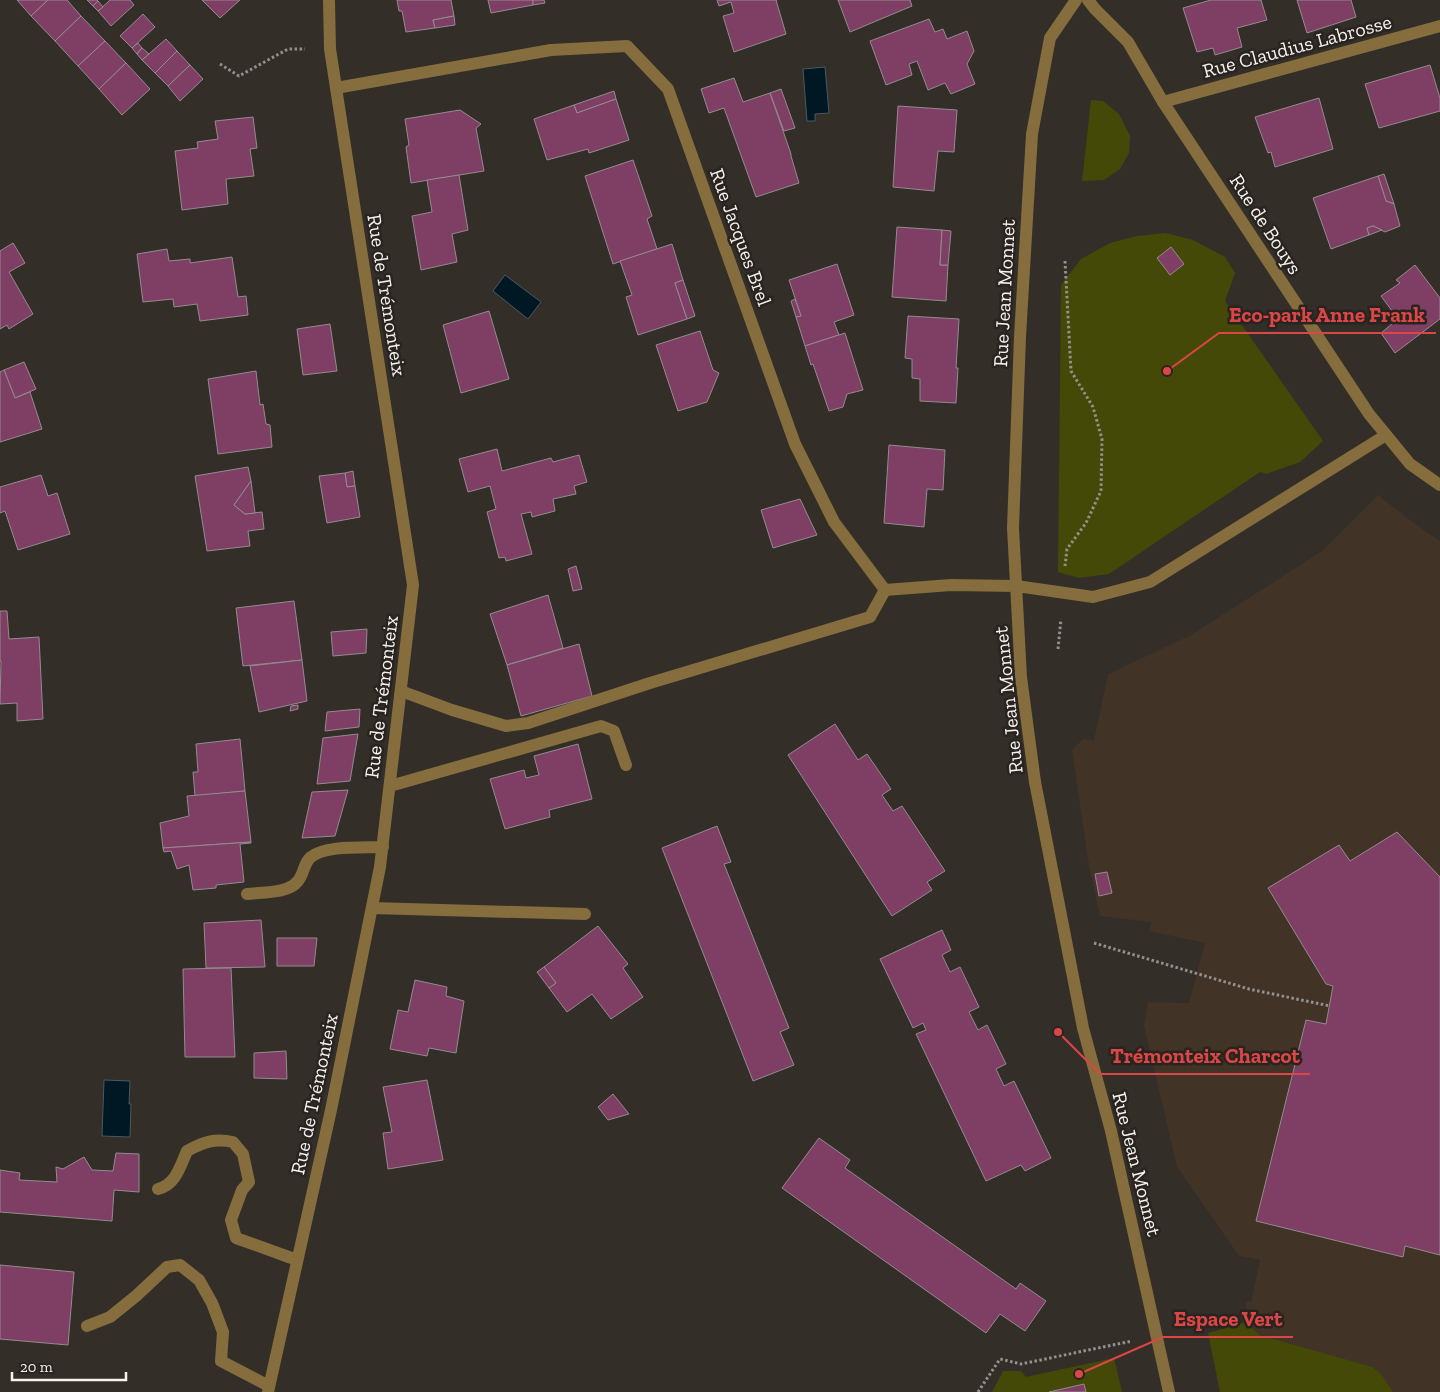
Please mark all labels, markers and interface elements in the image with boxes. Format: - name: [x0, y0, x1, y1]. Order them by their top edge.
- street label: Rue Claudius Labrosse: [1200, 9, 1394, 83]
- street label: Rue Jacques Brel: [705, 165, 777, 309]
- street label: Rue de Bouys: [1225, 169, 1307, 279]
- street label: Rue de Trémonteix: [362, 212, 412, 378]
- street label: Rue Jean Monnet: [988, 218, 1020, 368]
- callout: Eco-park Anne Frank: [1219, 297, 1436, 333]
- text: Eco-park Anne Frank: [1229, 302, 1425, 327]
- street label: Rue de Trémonteix: [359, 614, 403, 780]
- street label: Rue Jean Monnet: [988, 625, 1028, 775]
- street label: Rue de Trémonteix: [285, 1011, 343, 1177]
- callout: Trémonteix Charcot: [1100, 1038, 1310, 1074]
- text: Trémonteix Charcot: [1110, 1043, 1301, 1068]
- street label: Rue Jean Monnet: [1107, 1089, 1167, 1239]
- callout: Espace Vert: [1163, 1301, 1293, 1337]
- text: Espace Vert: [1174, 1306, 1283, 1331]
- scale bar: [12, 1350, 126, 1382]
- text: 20 m: [20, 1358, 53, 1376]

